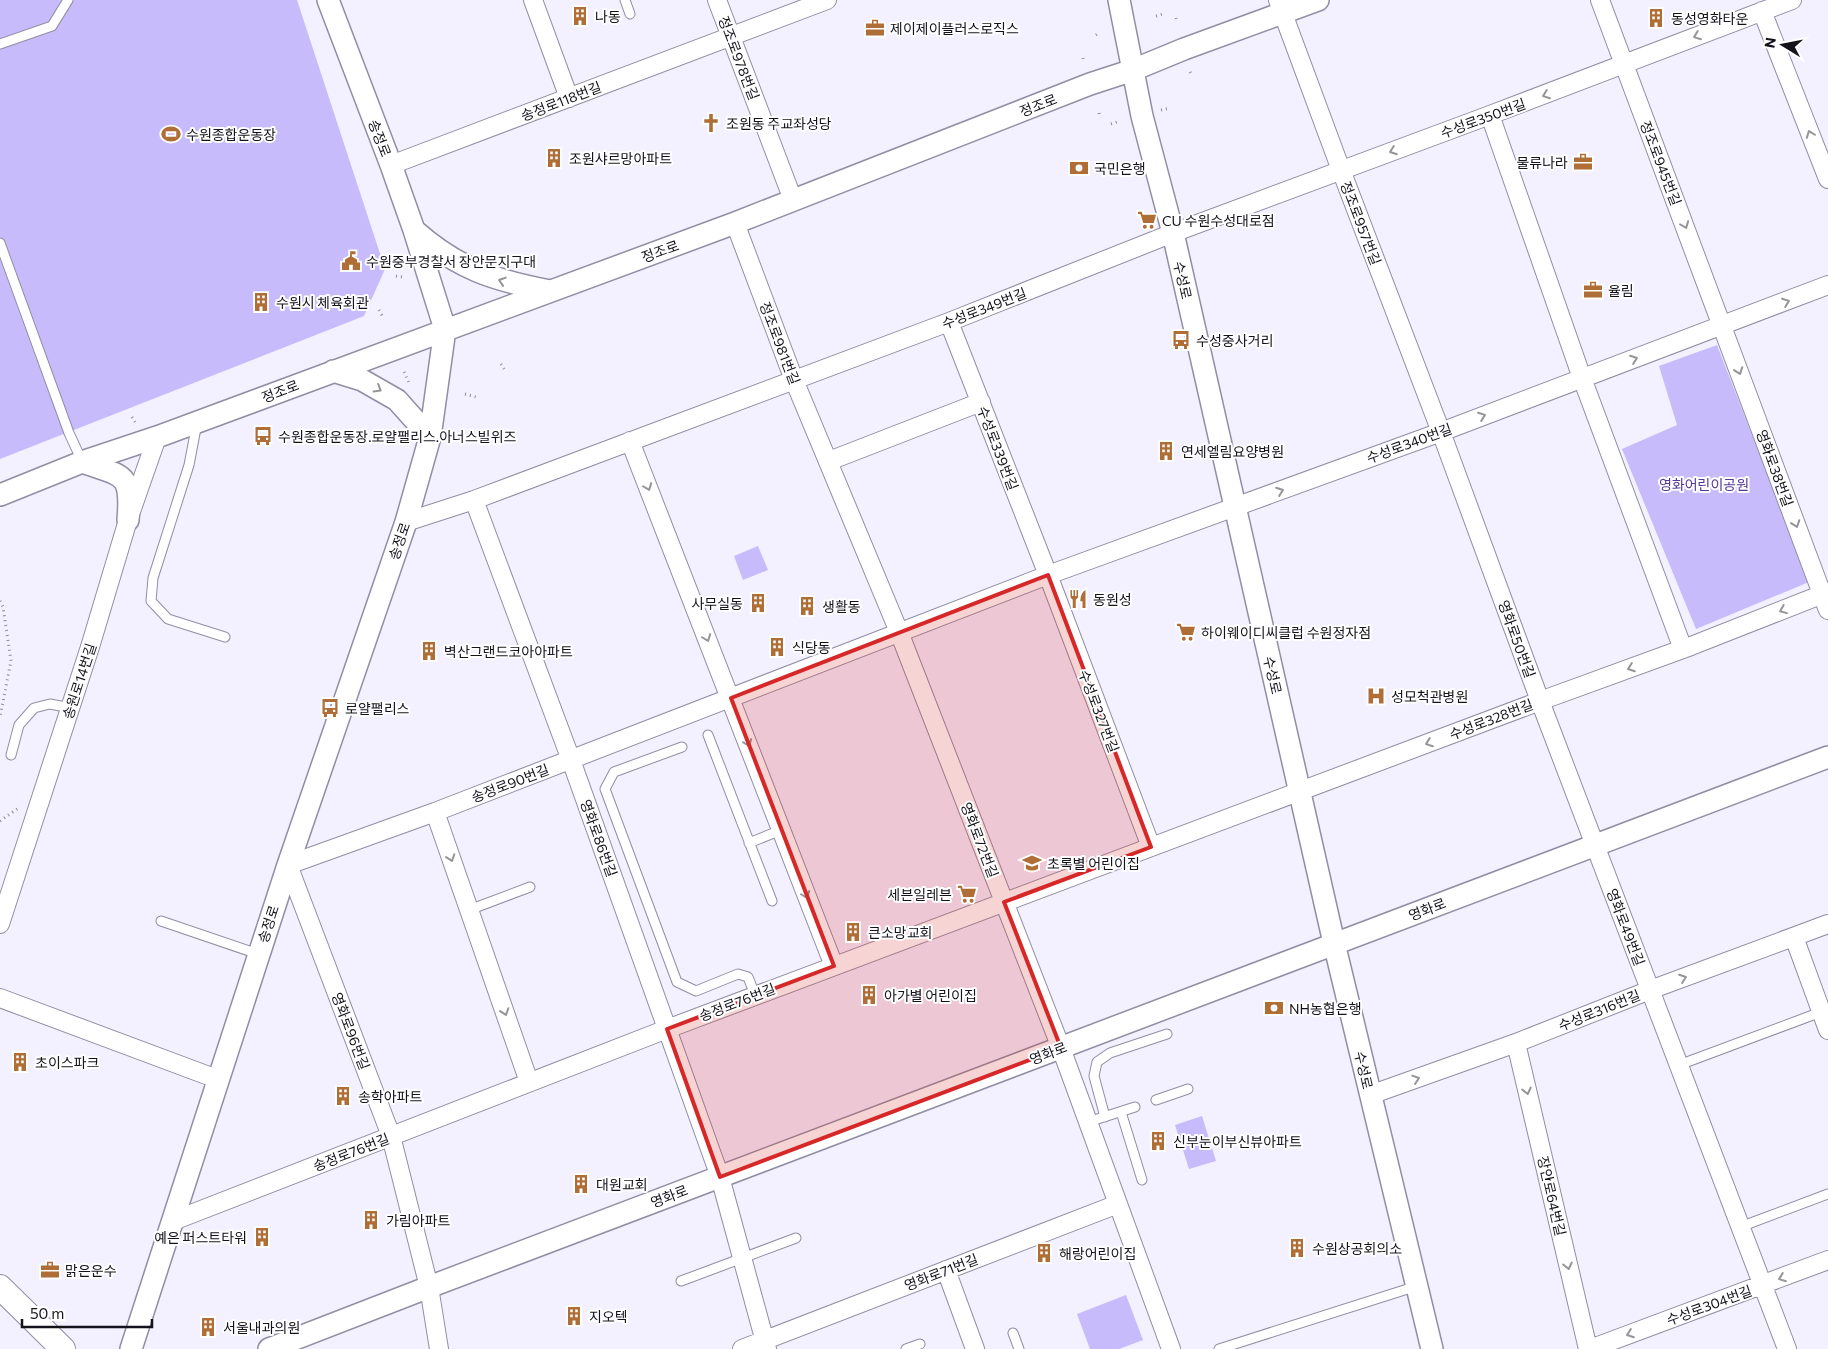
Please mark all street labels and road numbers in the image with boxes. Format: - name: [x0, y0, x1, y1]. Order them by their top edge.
- street label: 정조로978번길: [715, 14, 763, 102]
- street label: 송정로118번길: [518, 78, 604, 124]
- street label: 정조로: [1017, 90, 1059, 120]
- street label: 수성로350번길: [1438, 95, 1528, 141]
- street label: 송정로: [365, 117, 395, 159]
- street label: 정조로945번길: [1637, 118, 1685, 208]
- street label: 정조로957번길: [1337, 179, 1385, 267]
- street label: 정조로: [639, 236, 681, 266]
- street label: 수성로: [1170, 259, 1196, 301]
- street label: 수성로349번길: [939, 284, 1029, 332]
- street label: 정조로981번길: [756, 299, 804, 387]
- street label: 정조로: [259, 376, 301, 406]
- street label: 수성로339번길: [974, 403, 1022, 493]
- street label: 수성로340번길: [1364, 420, 1454, 466]
- street label: 영화로38번길: [1753, 427, 1797, 509]
- street label: 송정로: [385, 520, 413, 562]
- street label: 영화로50번길: [1495, 598, 1539, 680]
- street label: 송원로14번길: [59, 641, 99, 721]
- street label: 수성로: [1260, 654, 1286, 696]
- street label: 수성로327번길: [1075, 667, 1123, 755]
- street label: 수성로328번길: [1447, 695, 1535, 743]
- street label: 송정로90번길: [469, 760, 551, 806]
- street label: 영화로86번길: [577, 797, 621, 879]
- street label: 영화로72번길: [958, 800, 1002, 880]
- street label: 영화로49번길: [1603, 886, 1649, 968]
- street label: 영화로: [1406, 894, 1448, 924]
- street label: 송정로: [254, 903, 282, 945]
- street label: 송정로76번길: [696, 980, 778, 1024]
- street label: 수성로316번길: [1556, 986, 1642, 1034]
- street label: 영화로96번길: [328, 990, 374, 1072]
- street label: 영화로: [1027, 1038, 1069, 1068]
- street label: 수성로: [1351, 1049, 1377, 1091]
- street label: 송정로76번길: [310, 1130, 392, 1174]
- street label: 장안로64번길: [1535, 1154, 1569, 1238]
- street label: 영화로: [648, 1181, 690, 1211]
- street label: 영화로71번길: [902, 1250, 980, 1294]
- street label: 수성로304번길: [1664, 1282, 1754, 1328]

